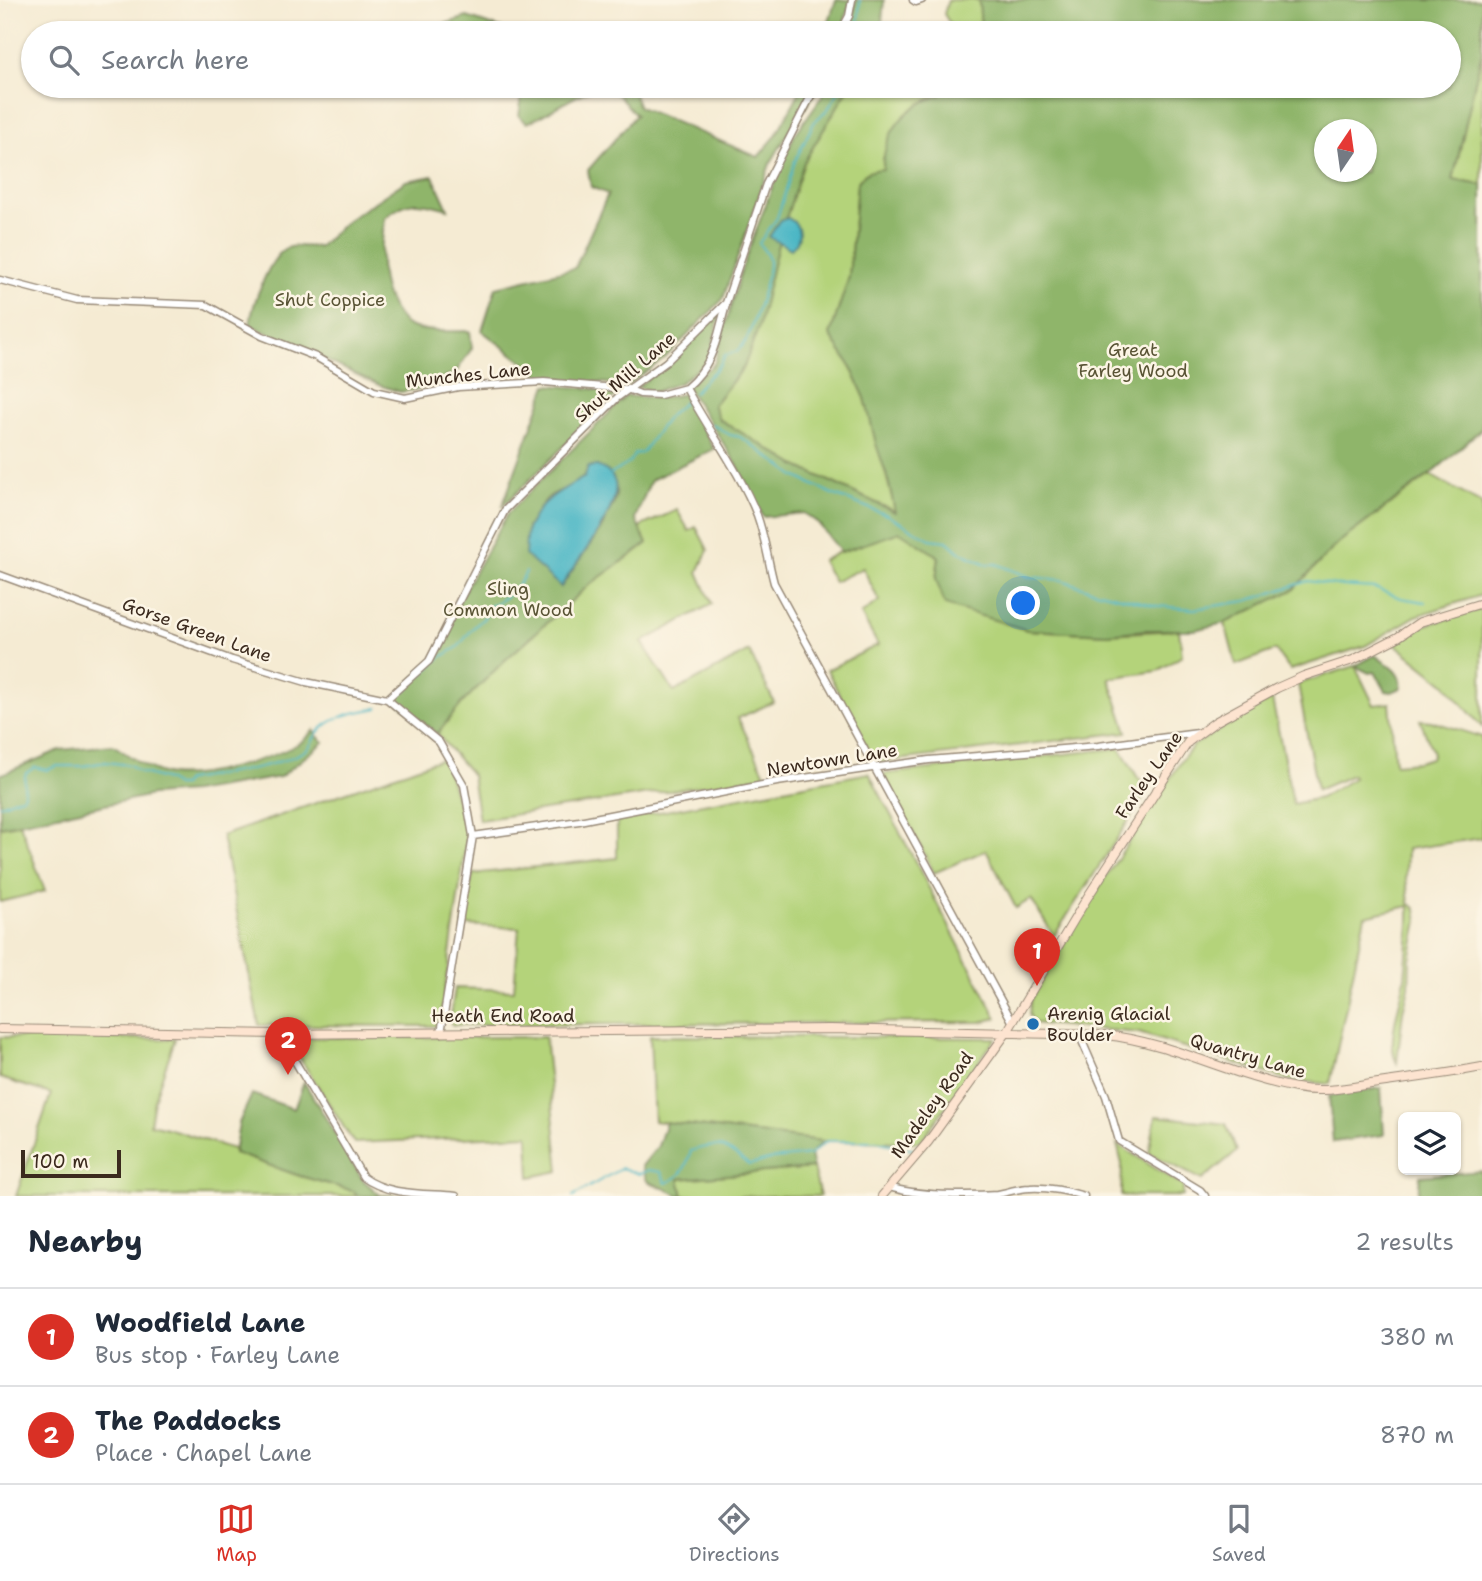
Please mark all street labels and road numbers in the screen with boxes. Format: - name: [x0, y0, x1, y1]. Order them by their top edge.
- street label: Shut Mill Lane: [569, 326, 681, 428]
- street label: Munches Lane: [405, 357, 531, 393]
- street label: Gorse Green Lane: [119, 592, 275, 668]
- street label: Farley Lane: [1110, 726, 1188, 824]
- street label: Newtown Lane: [765, 738, 899, 782]
- street label: Heath End Road: [431, 1004, 575, 1028]
- street label: Quantry Lane: [1187, 1028, 1309, 1084]
- street label: Madeley Road: [885, 1047, 979, 1163]

